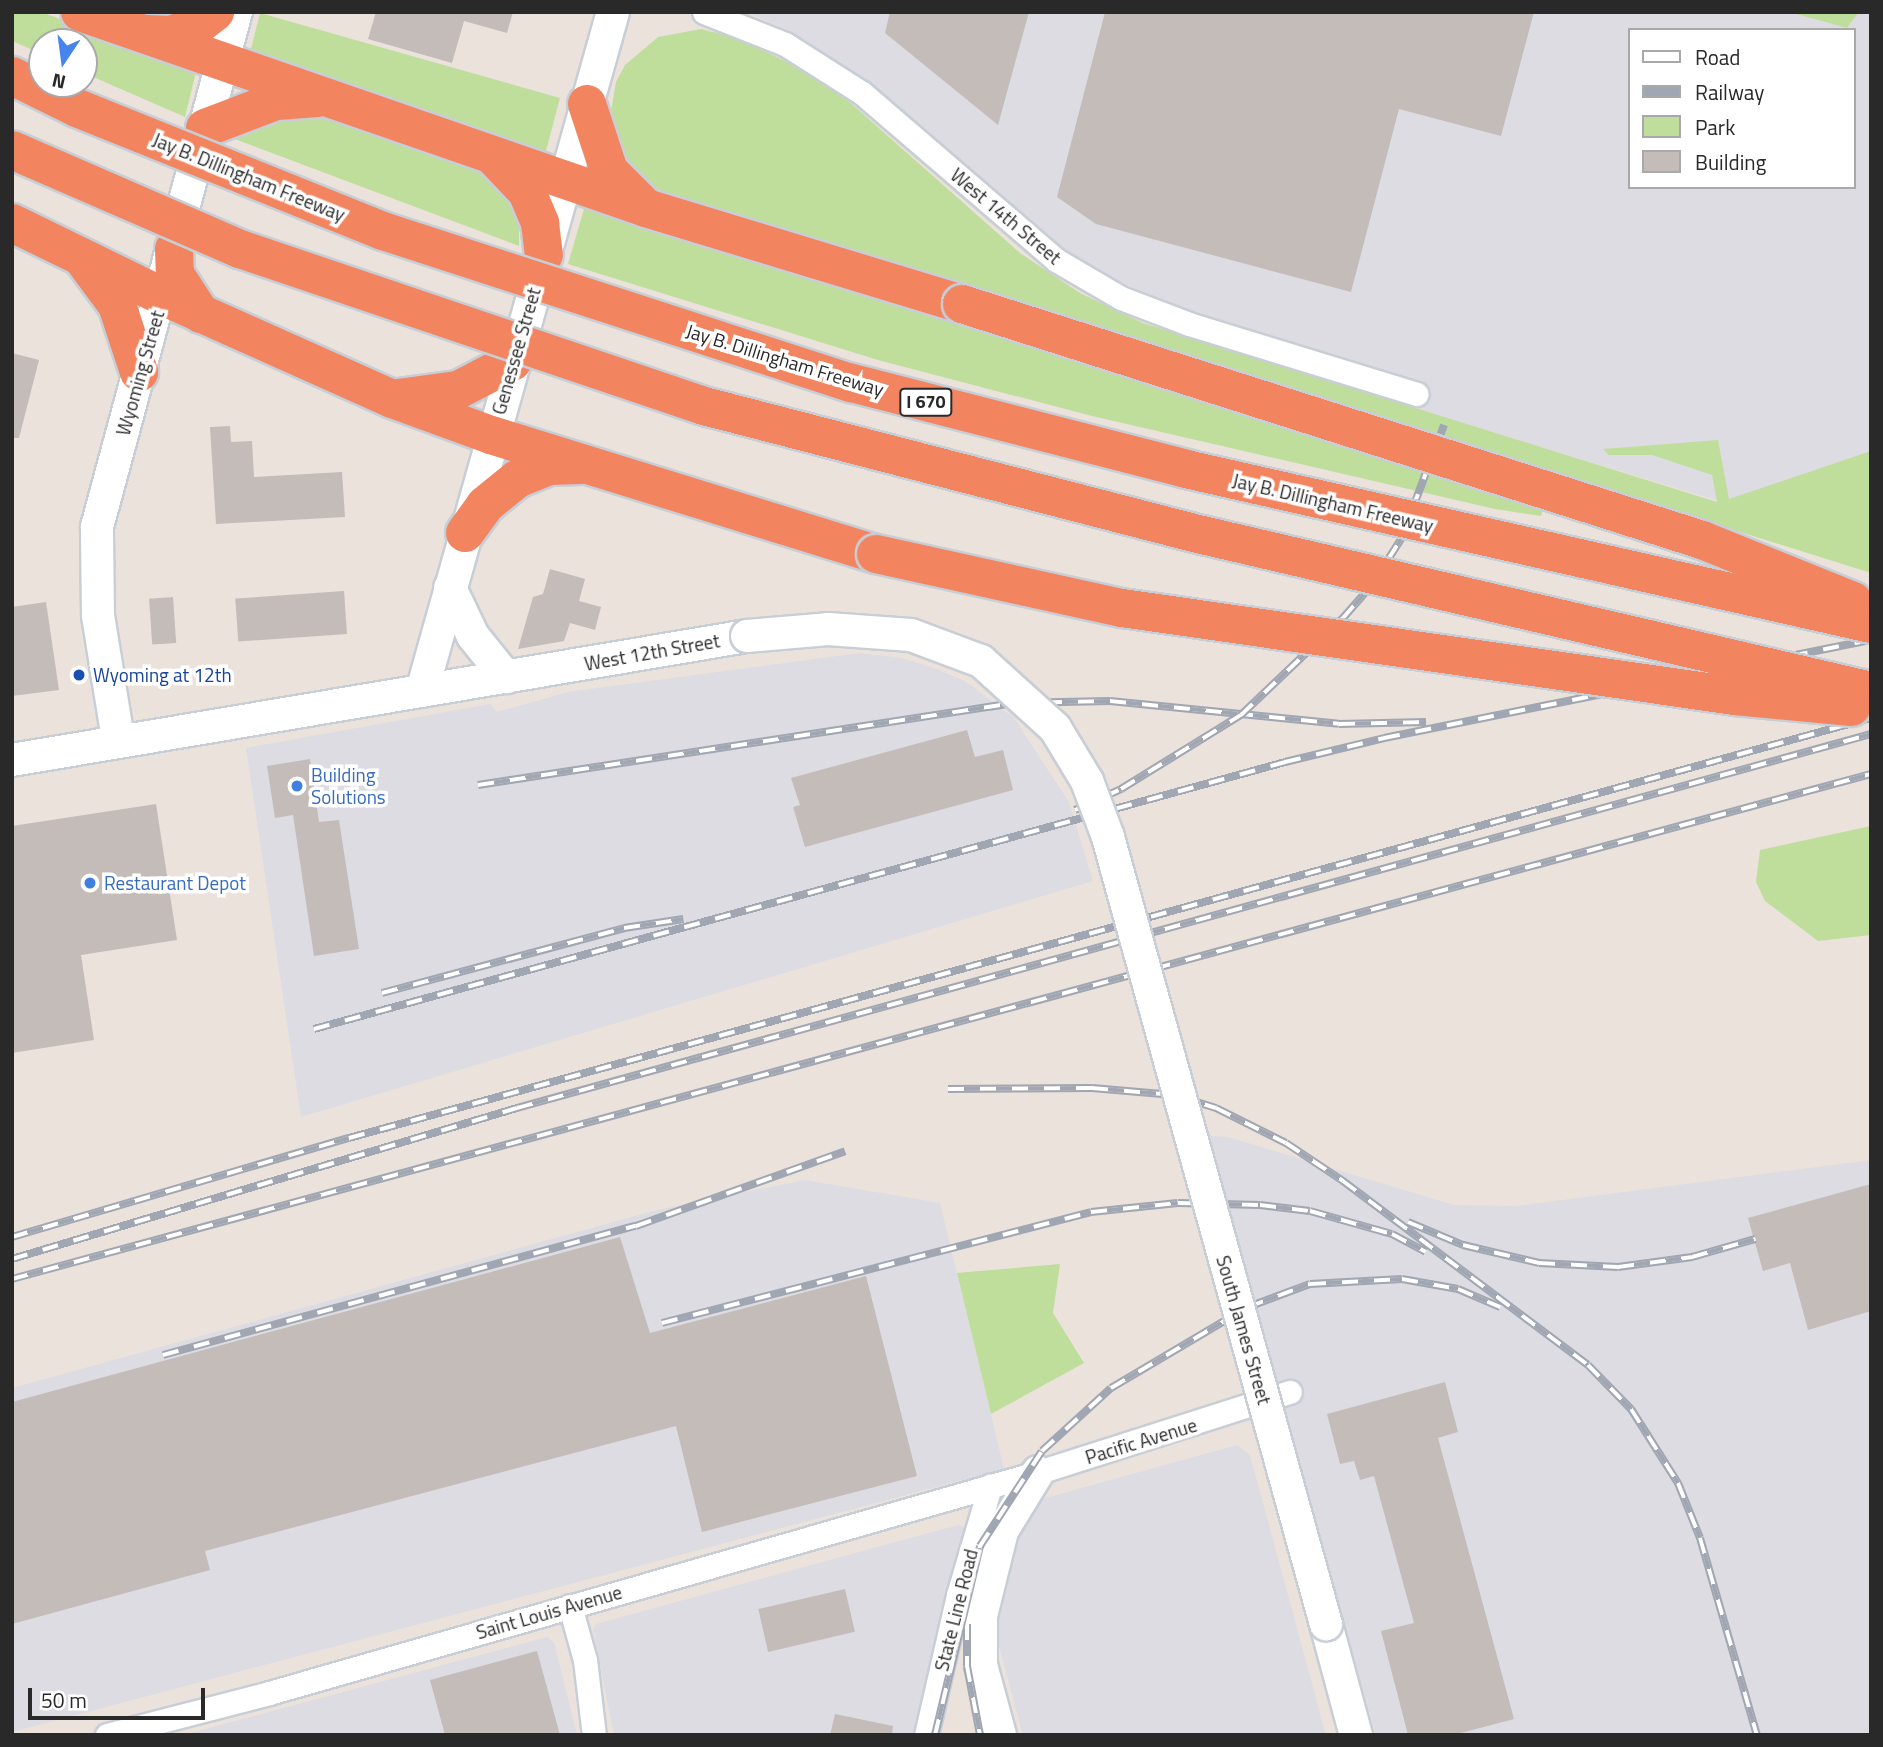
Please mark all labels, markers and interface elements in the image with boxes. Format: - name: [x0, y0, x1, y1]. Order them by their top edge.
- north arrow: [28, 28, 98, 98]
- legend: [1628, 28, 1855, 189]
- text: Road: [1695, 41, 1740, 73]
- text: N: [49, 66, 68, 98]
- text: Railway: [1695, 76, 1764, 108]
- text: Park: [1695, 111, 1735, 143]
- street label: Jay B. Dillingham Freeway: [149, 128, 349, 226]
- text: Building: [1695, 146, 1766, 178]
- street label: West 14th Street: [946, 163, 1066, 269]
- street label: Genessee Street: [487, 285, 545, 417]
- street label: Wyoming Street: [111, 308, 169, 438]
- street label: Jay B. Dillingham Freeway: [683, 319, 887, 401]
- road number: I 670: [898, 388, 954, 416]
- street label: Jay B. Dillingham Freeway: [1230, 469, 1436, 537]
- street label: West 12th Street: [583, 629, 721, 675]
- place label: Wyoming at 12th: [93, 664, 232, 686]
- marker: Wyoming at 12th: [71, 667, 87, 683]
- place label: Building Solutions: [311, 764, 386, 808]
- marker: Building Solutions: [289, 778, 305, 794]
- place label: Restaurant Depot: [104, 872, 246, 894]
- marker: Restaurant Depot: [82, 875, 98, 891]
- street label: South James Street: [1212, 1253, 1276, 1407]
- street label: Pacific Avenue: [1082, 1413, 1200, 1469]
- street label: State Line Road: [930, 1547, 982, 1673]
- street label: Saint Louis Avenue: [473, 1580, 625, 1644]
- scale bar: [32, 1674, 208, 1718]
- text: 50 m: [41, 1684, 87, 1716]

